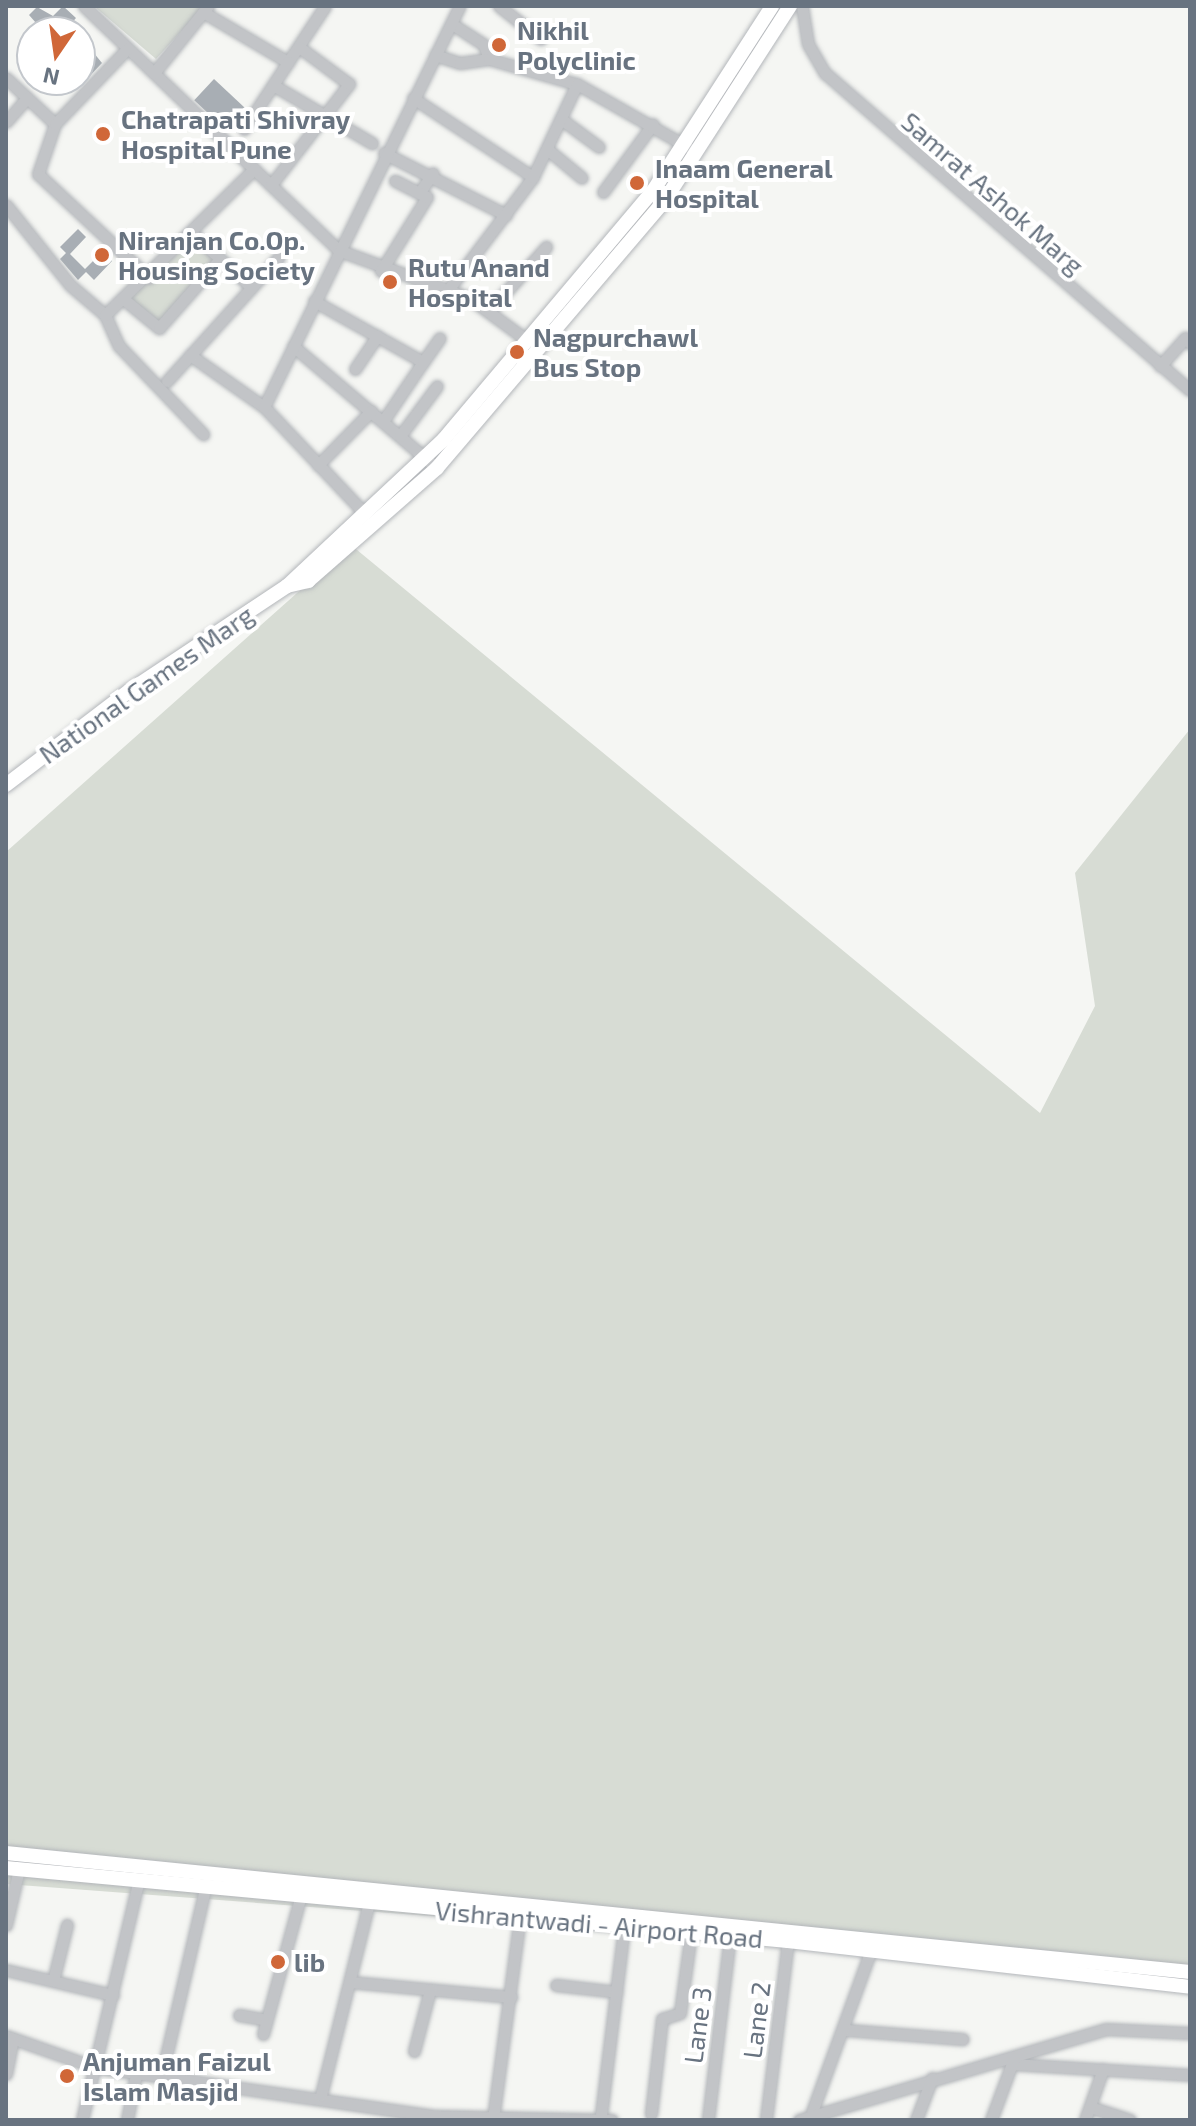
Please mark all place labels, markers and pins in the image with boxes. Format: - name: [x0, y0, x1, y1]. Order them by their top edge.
- place label: Nikhil Polyclinic: [517, 14, 636, 76]
- marker: Nikhil Polyclinic: [488, 34, 510, 56]
- place label: Chatrapati Shivray Hospital Pune: [121, 103, 350, 164]
- marker: Chatrapati Shivray Hospital Pune: [92, 123, 114, 145]
- place label: Inaam General Hospital: [655, 152, 833, 214]
- marker: Inaam General Hospital: [626, 172, 648, 194]
- place label: Niranjan Co.Op. Housing Society: [118, 224, 315, 286]
- marker: Niranjan Co.Op. Housing Society: [93, 246, 111, 264]
- place label: Rutu Anand Hospital: [408, 251, 551, 312]
- marker: Rutu Anand Hospital: [379, 271, 401, 293]
- place label: Nagpurchawl Bus Stop: [533, 321, 698, 382]
- marker: Nagpurchawl Bus Stop: [508, 343, 526, 361]
- place label: lib: [294, 1946, 325, 1978]
- marker: lib: [269, 1953, 287, 1971]
- place label: Anjuman Faizul Islam Masjid: [83, 2045, 271, 2106]
- marker: Anjuman Faizul Islam Masjid: [58, 2067, 76, 2085]

